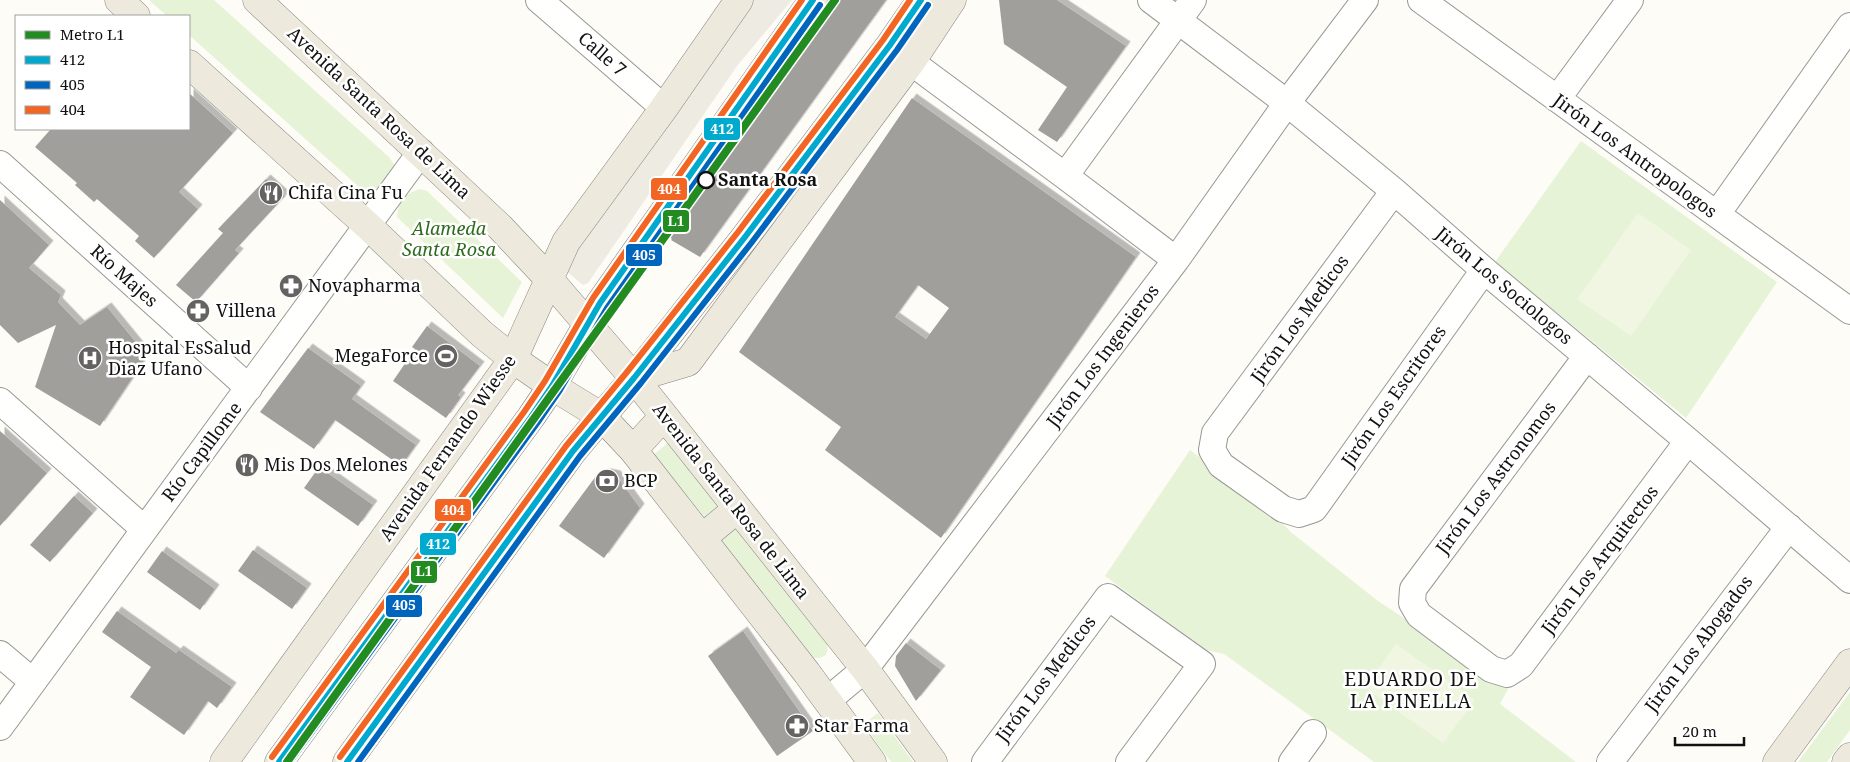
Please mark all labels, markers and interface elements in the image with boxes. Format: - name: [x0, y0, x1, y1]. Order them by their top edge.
- legend: [15, 15, 190, 130]
- street label: Avenida Santa Rosa de Lima: [283, 21, 476, 204]
- text: Metro L1: [60, 24, 125, 44]
- street label: Calle 7: [573, 26, 632, 81]
- text: 412: [60, 49, 85, 69]
- text: 405: [60, 74, 85, 94]
- street label: Jirón Los Antropologos: [1548, 87, 1722, 223]
- text: 404: [60, 99, 86, 119]
- line badge: 412: [703, 117, 741, 141]
- text: 412: [710, 119, 734, 138]
- place label: Santa Rosa: [718, 167, 818, 191]
- marker: Santa Rosa: [697, 171, 715, 189]
- line badge: 404: [650, 177, 688, 201]
- text: 404: [657, 179, 681, 198]
- restaurant icon: Chifa Cina Fu: [258, 180, 284, 206]
- place label: Chifa Cina Fu: [288, 180, 404, 204]
- line badge: L1: [662, 209, 690, 233]
- text: L1: [667, 211, 685, 230]
- park label: Alameda Santa Rosa: [402, 216, 496, 261]
- street label: Jirón Los Sociologos: [1431, 220, 1578, 349]
- street label: Río Majes: [86, 239, 163, 312]
- line badge: 405: [625, 243, 663, 267]
- text: 405: [632, 245, 656, 264]
- street label: Jirón Los Medicos: [1244, 250, 1354, 388]
- pharmacy icon: Novapharma: [278, 273, 304, 299]
- place label: Novapharma: [308, 273, 421, 297]
- street label: Jirón Los Ingenieros: [1040, 279, 1164, 433]
- pharmacy icon: Villena: [185, 298, 211, 324]
- place label: Villena: [216, 298, 276, 322]
- street label: Jirón Los Escritores: [1335, 320, 1451, 472]
- place label: Hospital EsSalud Diaz Ufano: [108, 335, 252, 380]
- place label: MegaForce: [334, 343, 428, 367]
- sports icon: MegaForce: [433, 343, 459, 369]
- hospital icon: Hospital EsSalud Diaz Ufano: [77, 345, 103, 371]
- street label: Avenida Fernando Wiesse: [374, 349, 521, 545]
- street label: Jirón Los Astronomos: [1429, 396, 1561, 559]
- street label: Río Capillome: [156, 397, 247, 506]
- street label: Avenida Santa Rosa de Lima: [648, 398, 816, 603]
- restaurant icon: Mis Dos Melones: [234, 452, 260, 478]
- place label: Mis Dos Melones: [264, 452, 408, 476]
- bank icon: BCP: [594, 468, 620, 494]
- place label: BCP: [624, 468, 658, 492]
- street label: Jirón Los Arquitectos: [1535, 480, 1663, 640]
- line badge: 404: [434, 498, 472, 522]
- text: 404: [441, 500, 465, 519]
- line badge: 412: [419, 532, 457, 556]
- text: 412: [426, 534, 450, 553]
- line badge: L1: [410, 560, 438, 584]
- text: L1: [415, 561, 433, 580]
- street label: Jirón Los Abogados: [1638, 570, 1758, 717]
- line badge: 405: [385, 594, 423, 618]
- text: 405: [392, 595, 416, 614]
- street label: Jirón Los Medicos: [989, 610, 1101, 747]
- district label: EDUARDO DE LA PINELLA: [1344, 666, 1478, 714]
- pharmacy icon: Star Farma: [784, 713, 810, 739]
- place label: Star Farma: [814, 713, 909, 737]
- scale bar: [1675, 714, 1744, 746]
- text: 20 m: [1682, 721, 1717, 741]

